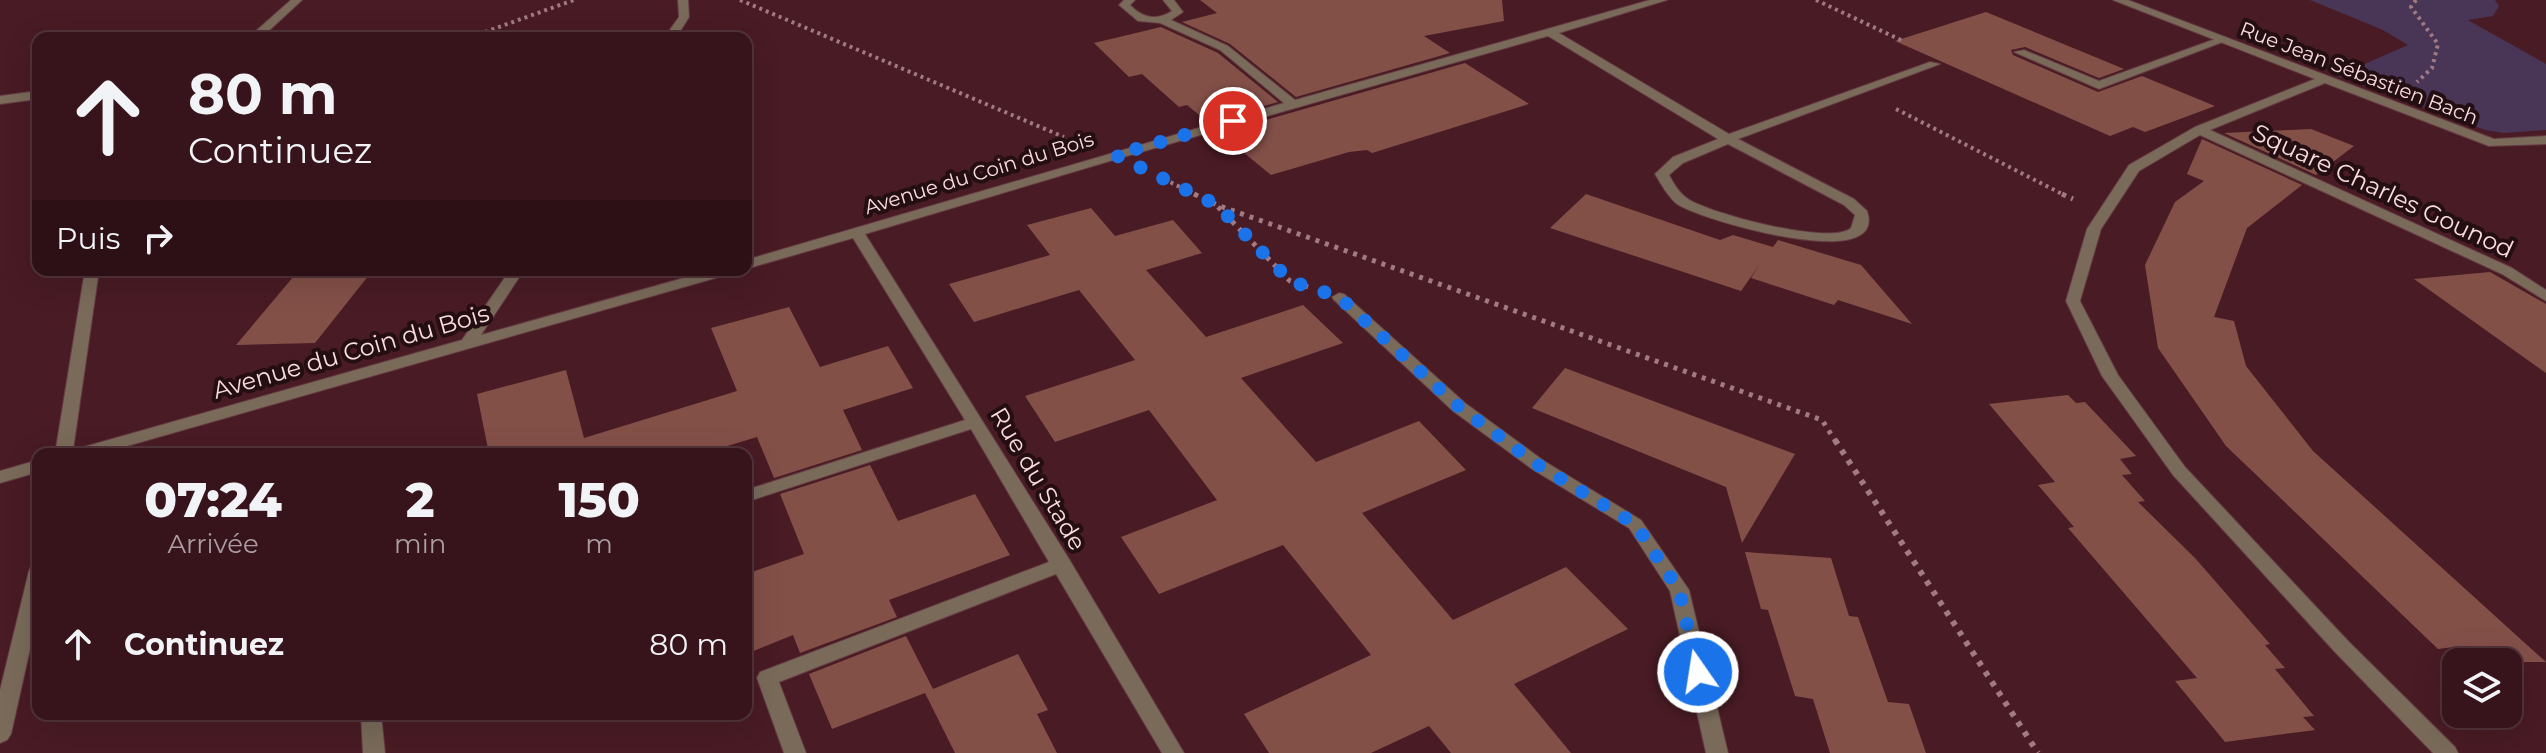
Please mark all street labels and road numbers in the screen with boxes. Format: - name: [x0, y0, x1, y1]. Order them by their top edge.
- street label: Rue Jean Sébastien Bach: [2237, 16, 2481, 130]
- street label: Square Charles Gounod: [2248, 117, 2518, 264]
- street label: Avenue du Coin du Bois: [862, 127, 1097, 219]
- street label: Avenue du Coin du Bois: [209, 298, 492, 405]
- street label: Rue du Stade: [984, 402, 1093, 556]

